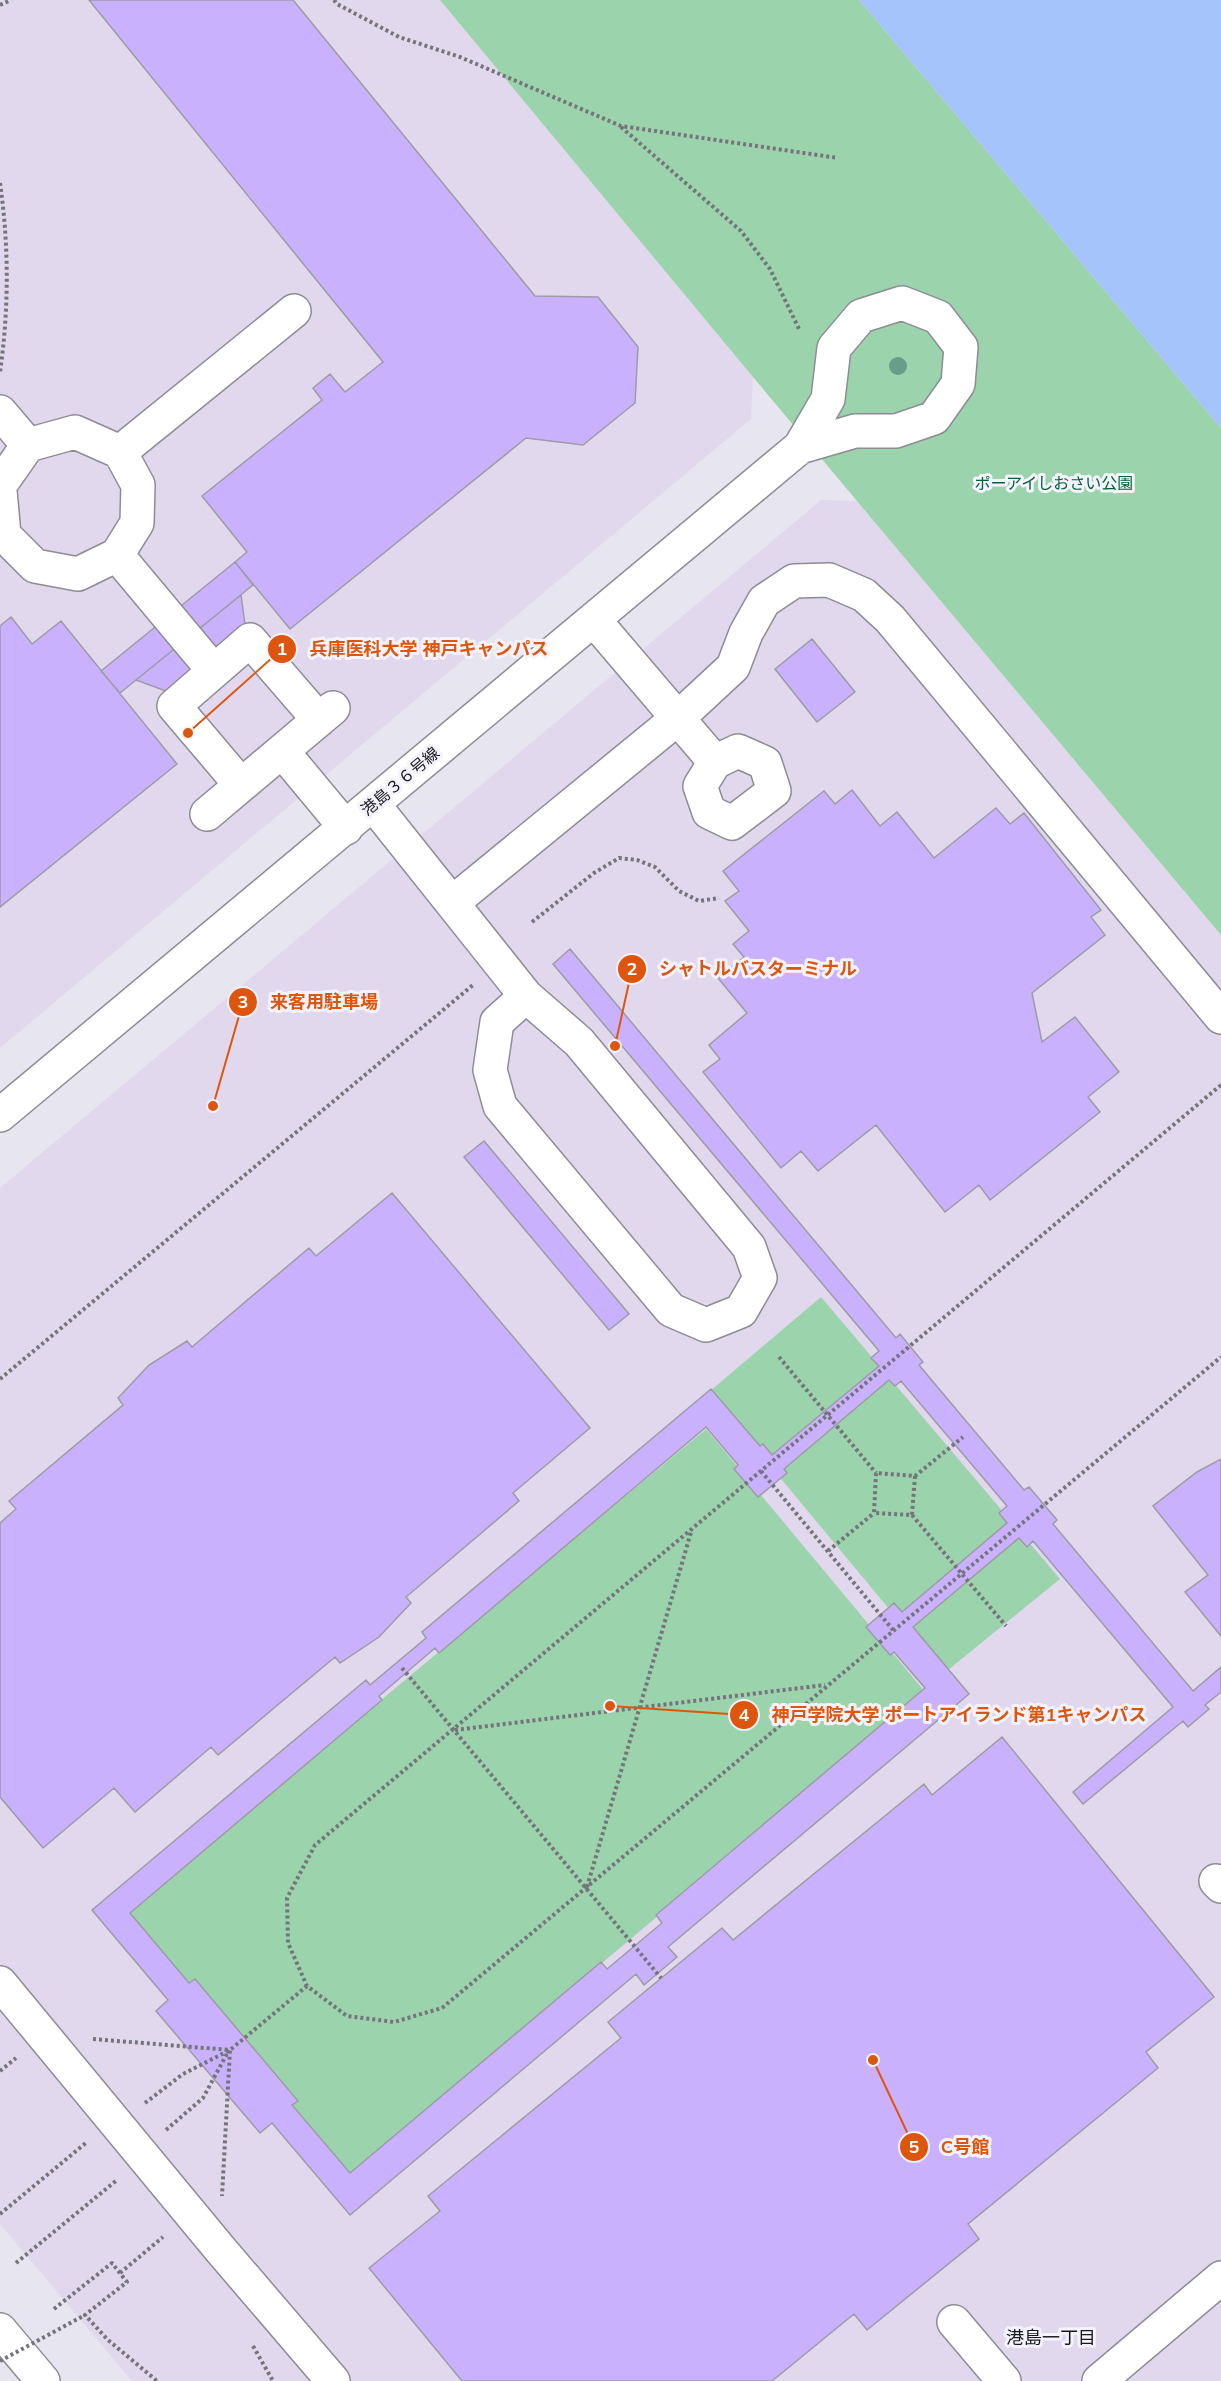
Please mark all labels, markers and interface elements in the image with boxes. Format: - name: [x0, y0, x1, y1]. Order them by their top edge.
- park label: ポーアイしおさい公園: [975, 473, 1133, 493]
- callout: 兵庫医科大学 神戸キャンパス: [267, 631, 560, 667]
- text: 1: [277, 637, 287, 660]
- text: 兵庫医科大学 神戸キャンパス: [310, 637, 548, 660]
- street label: 港島３６号線: [357, 742, 443, 820]
- callout: シャトルバスターミナル: [617, 951, 869, 987]
- text: 2: [627, 957, 637, 980]
- text: シャトルバスターミナル: [659, 957, 857, 980]
- callout: 来客用駐車場: [228, 984, 390, 1020]
- text: 3: [238, 990, 248, 1013]
- text: 来客用駐車場: [270, 990, 378, 1013]
- callout: 神戸学院大学 ポートアイランド第1キャンパス: [729, 1697, 1158, 1733]
- text: 4: [739, 1703, 750, 1726]
- text: 神戸学院大学 ポートアイランド第1キャンパス: [772, 1703, 1146, 1726]
- callout: C号館: [899, 2129, 1002, 2165]
- text: 5: [909, 2135, 920, 2158]
- text: C号館: [941, 2135, 989, 2158]
- district label: 港島一丁目: [1006, 2326, 1096, 2349]

